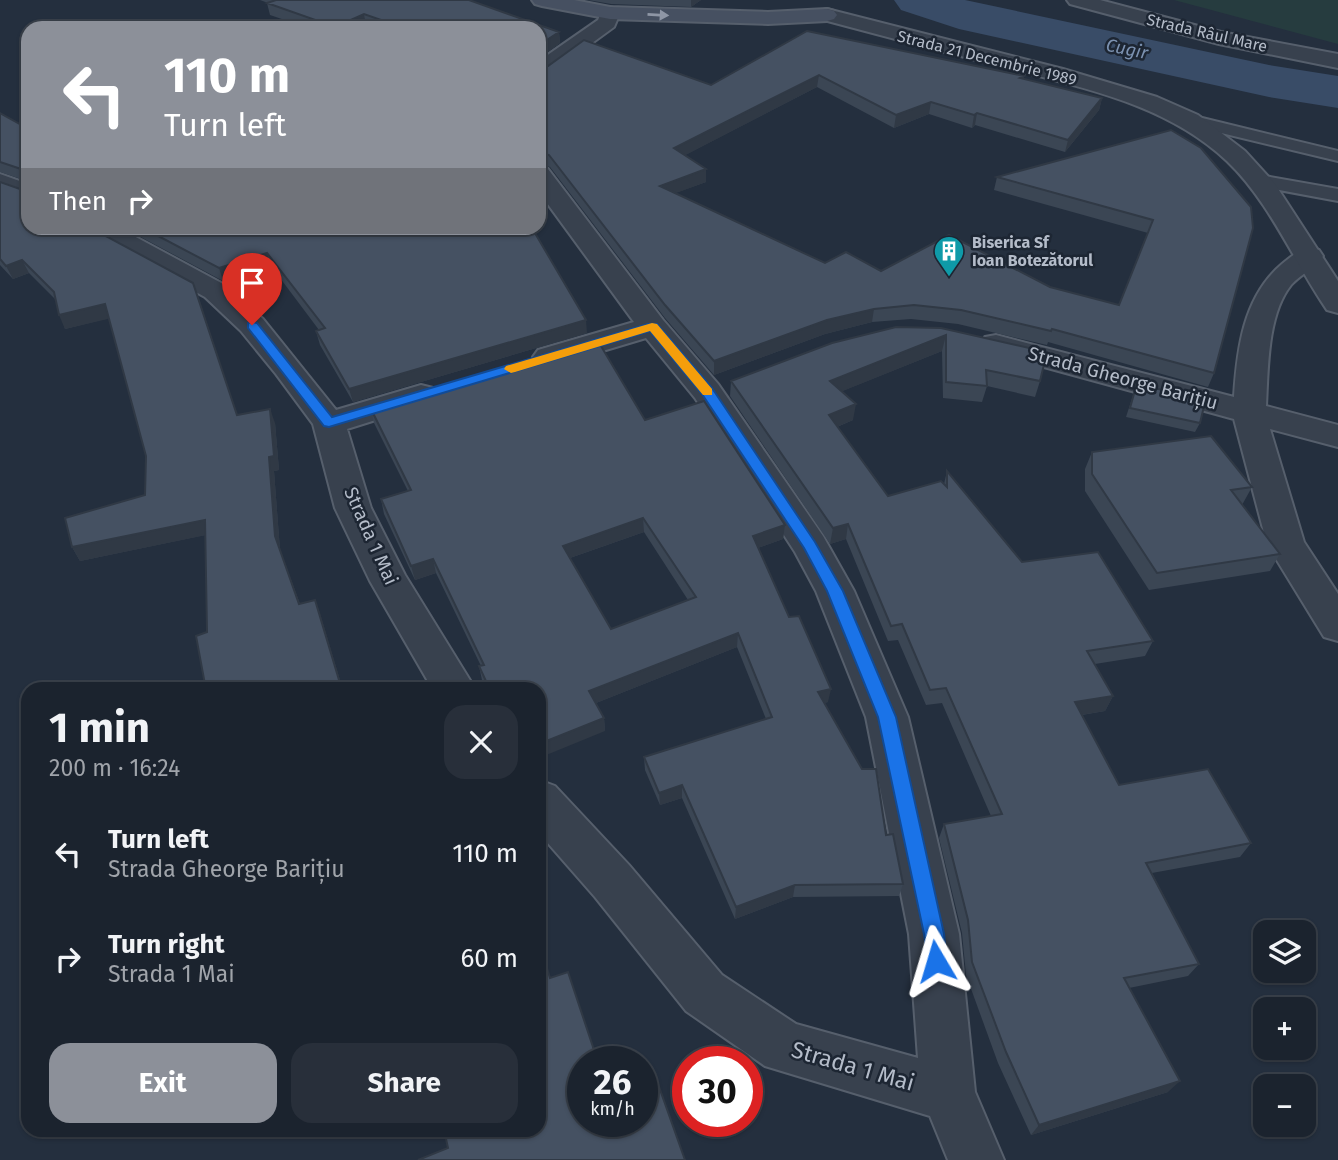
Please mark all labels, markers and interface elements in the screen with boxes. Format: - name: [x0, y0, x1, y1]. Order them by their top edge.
- one-way arrow: [647, 9, 669, 20]
- street label: Strada Râul Mare: [1145, 10, 1269, 56]
- street label: Strada 21 Decembrie 1989: [895, 26, 1079, 90]
- water label: Cugir: [1104, 34, 1151, 64]
- text: 110 m: [164, 46, 290, 105]
- icon: left: [49, 49, 140, 140]
- text: Turn left: [164, 106, 286, 144]
- icon: right: [121, 182, 159, 220]
- text: Then: [49, 186, 107, 217]
- place label: Biserica Sf Ioan Botezătorul: [972, 233, 1093, 270]
- building icon: Biserica Sf Ioan Botezătorul: [932, 234, 966, 278]
- pin: [222, 253, 282, 325]
- icon: arrive: [233, 264, 271, 302]
- street label: Strada Gheorge Barițiu: [1025, 342, 1220, 415]
- street label: Strada 1 Mai: [339, 483, 403, 589]
- text: 1 min: [49, 703, 150, 753]
- button: close: [444, 705, 518, 779]
- text: 200 m · 16:24: [49, 754, 180, 782]
- text: Turn left: [108, 824, 209, 855]
- icon: left: [49, 835, 87, 873]
- text: 110 m: [452, 838, 518, 869]
- text: Strada Gheorge Barițiu: [108, 855, 345, 883]
- map controls: [1253, 920, 1316, 1137]
- button: layers: [1253, 920, 1316, 983]
- position arrow: [899, 924, 973, 998]
- text: Turn right: [108, 929, 225, 960]
- icon: right: [49, 940, 87, 978]
- text: 60 m: [460, 943, 518, 974]
- text: Strada 1 Mai: [108, 960, 235, 988]
- button: +: [1253, 997, 1316, 1060]
- street label: Strada 1 Mai: [788, 1035, 918, 1097]
- button: Exit: [49, 1043, 277, 1123]
- button: Share: [291, 1043, 518, 1123]
- speed limit sign: 30: [672, 1046, 763, 1137]
- text: 26: [594, 1061, 631, 1103]
- button: −: [1253, 1074, 1316, 1137]
- text: km/h: [590, 1098, 635, 1120]

